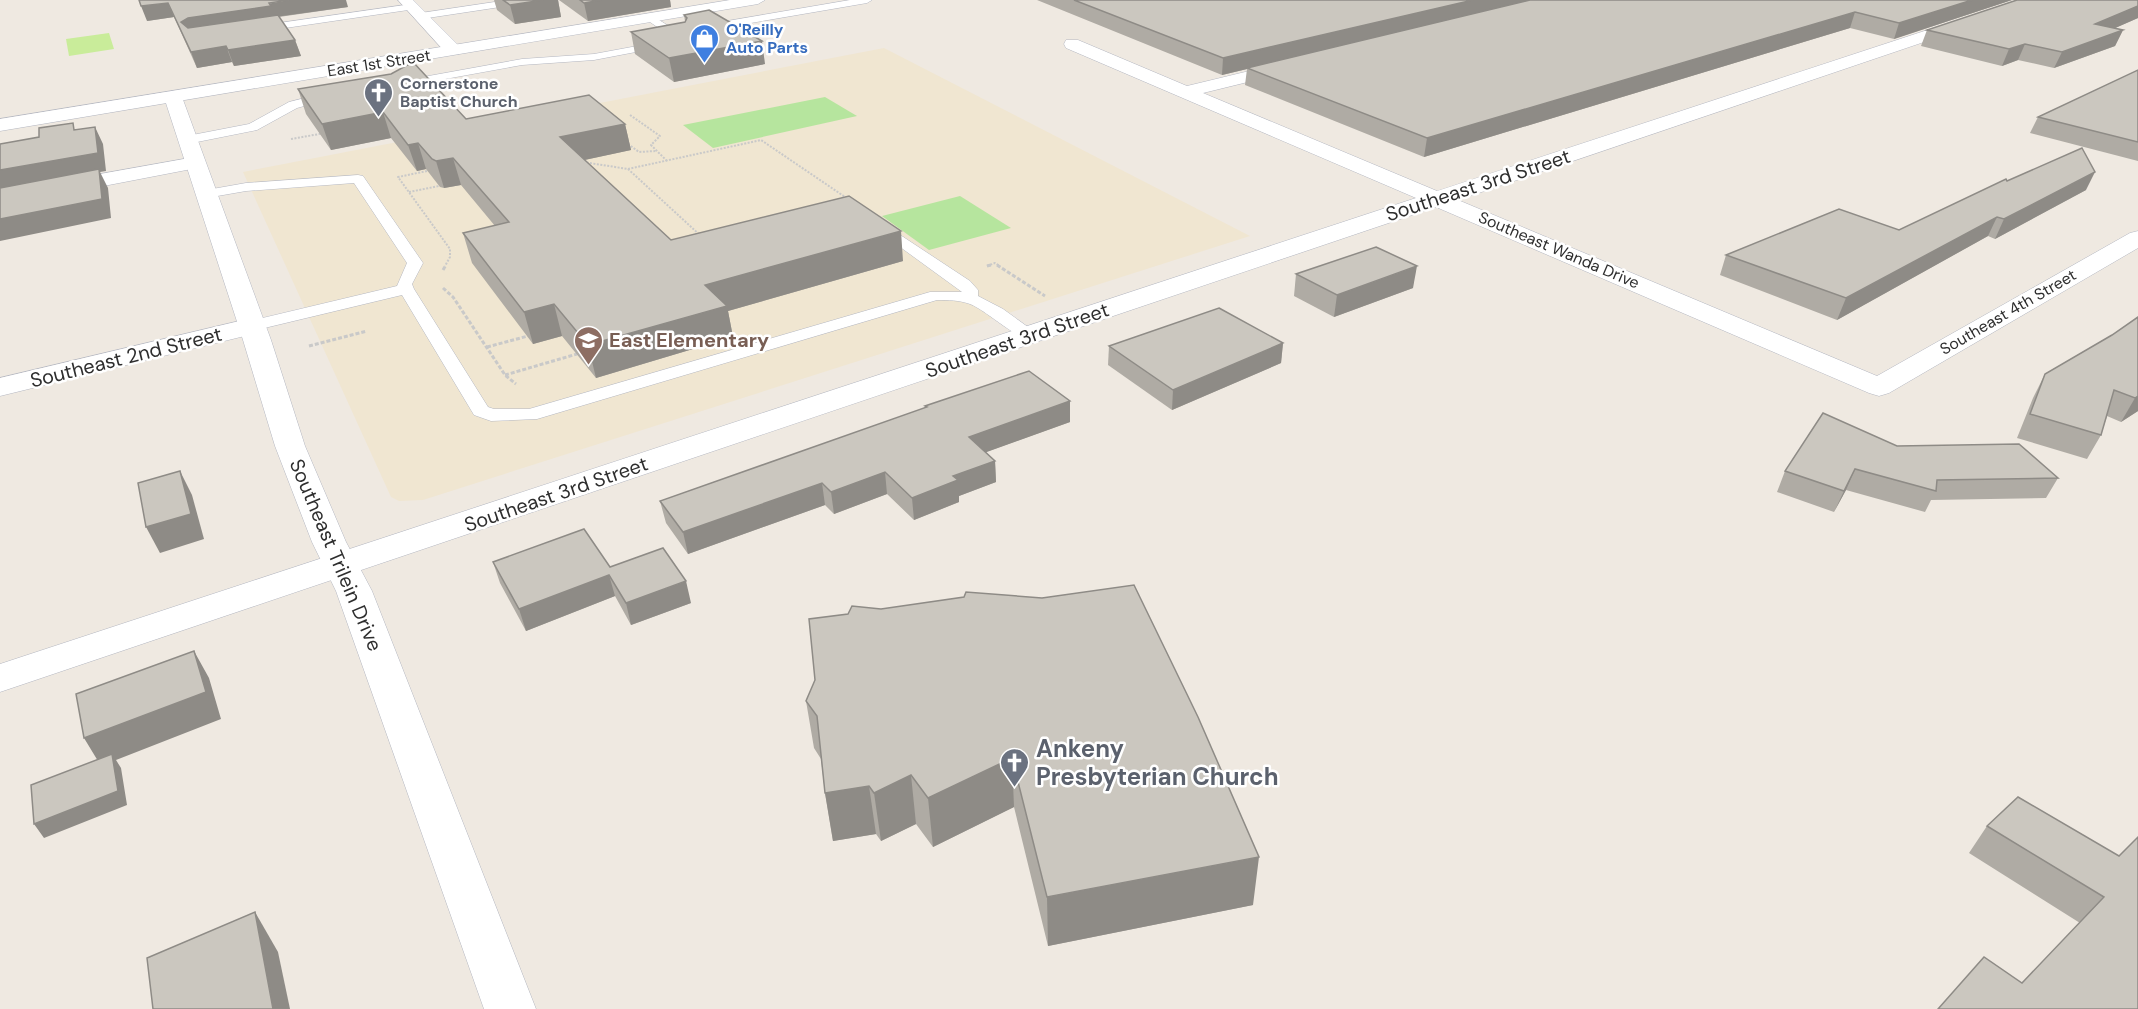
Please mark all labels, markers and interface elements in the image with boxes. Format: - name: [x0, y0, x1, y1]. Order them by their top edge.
- place label: O'Reilly Auto Parts: [726, 19, 808, 58]
- shop icon: O'Reilly Auto Parts: [689, 22, 721, 64]
- street label: East 1st Street: [326, 44, 432, 82]
- place label: Cornerstone Baptist Church: [400, 73, 518, 112]
- church icon: Cornerstone Baptist Church: [363, 76, 395, 118]
- street label: Southeast 3rd Street: [1382, 143, 1574, 227]
- street label: Southeast Wanda Drive: [1475, 207, 1643, 293]
- street label: Southeast 4th Street: [1936, 264, 2080, 360]
- street label: Southeast 3rd Street: [922, 296, 1112, 384]
- street label: Southeast 2nd Street: [27, 321, 225, 393]
- school or university icon: East Elementary: [572, 324, 604, 366]
- place label: East Elementary: [609, 327, 769, 353]
- street label: Southeast 3rd Street: [461, 450, 651, 538]
- street label: Southeast Trilein Drive: [284, 455, 388, 655]
- place label: Ankeny Presbyterian Church: [1036, 733, 1279, 792]
- church icon: Ankeny Presbyterian Church: [999, 746, 1031, 788]

